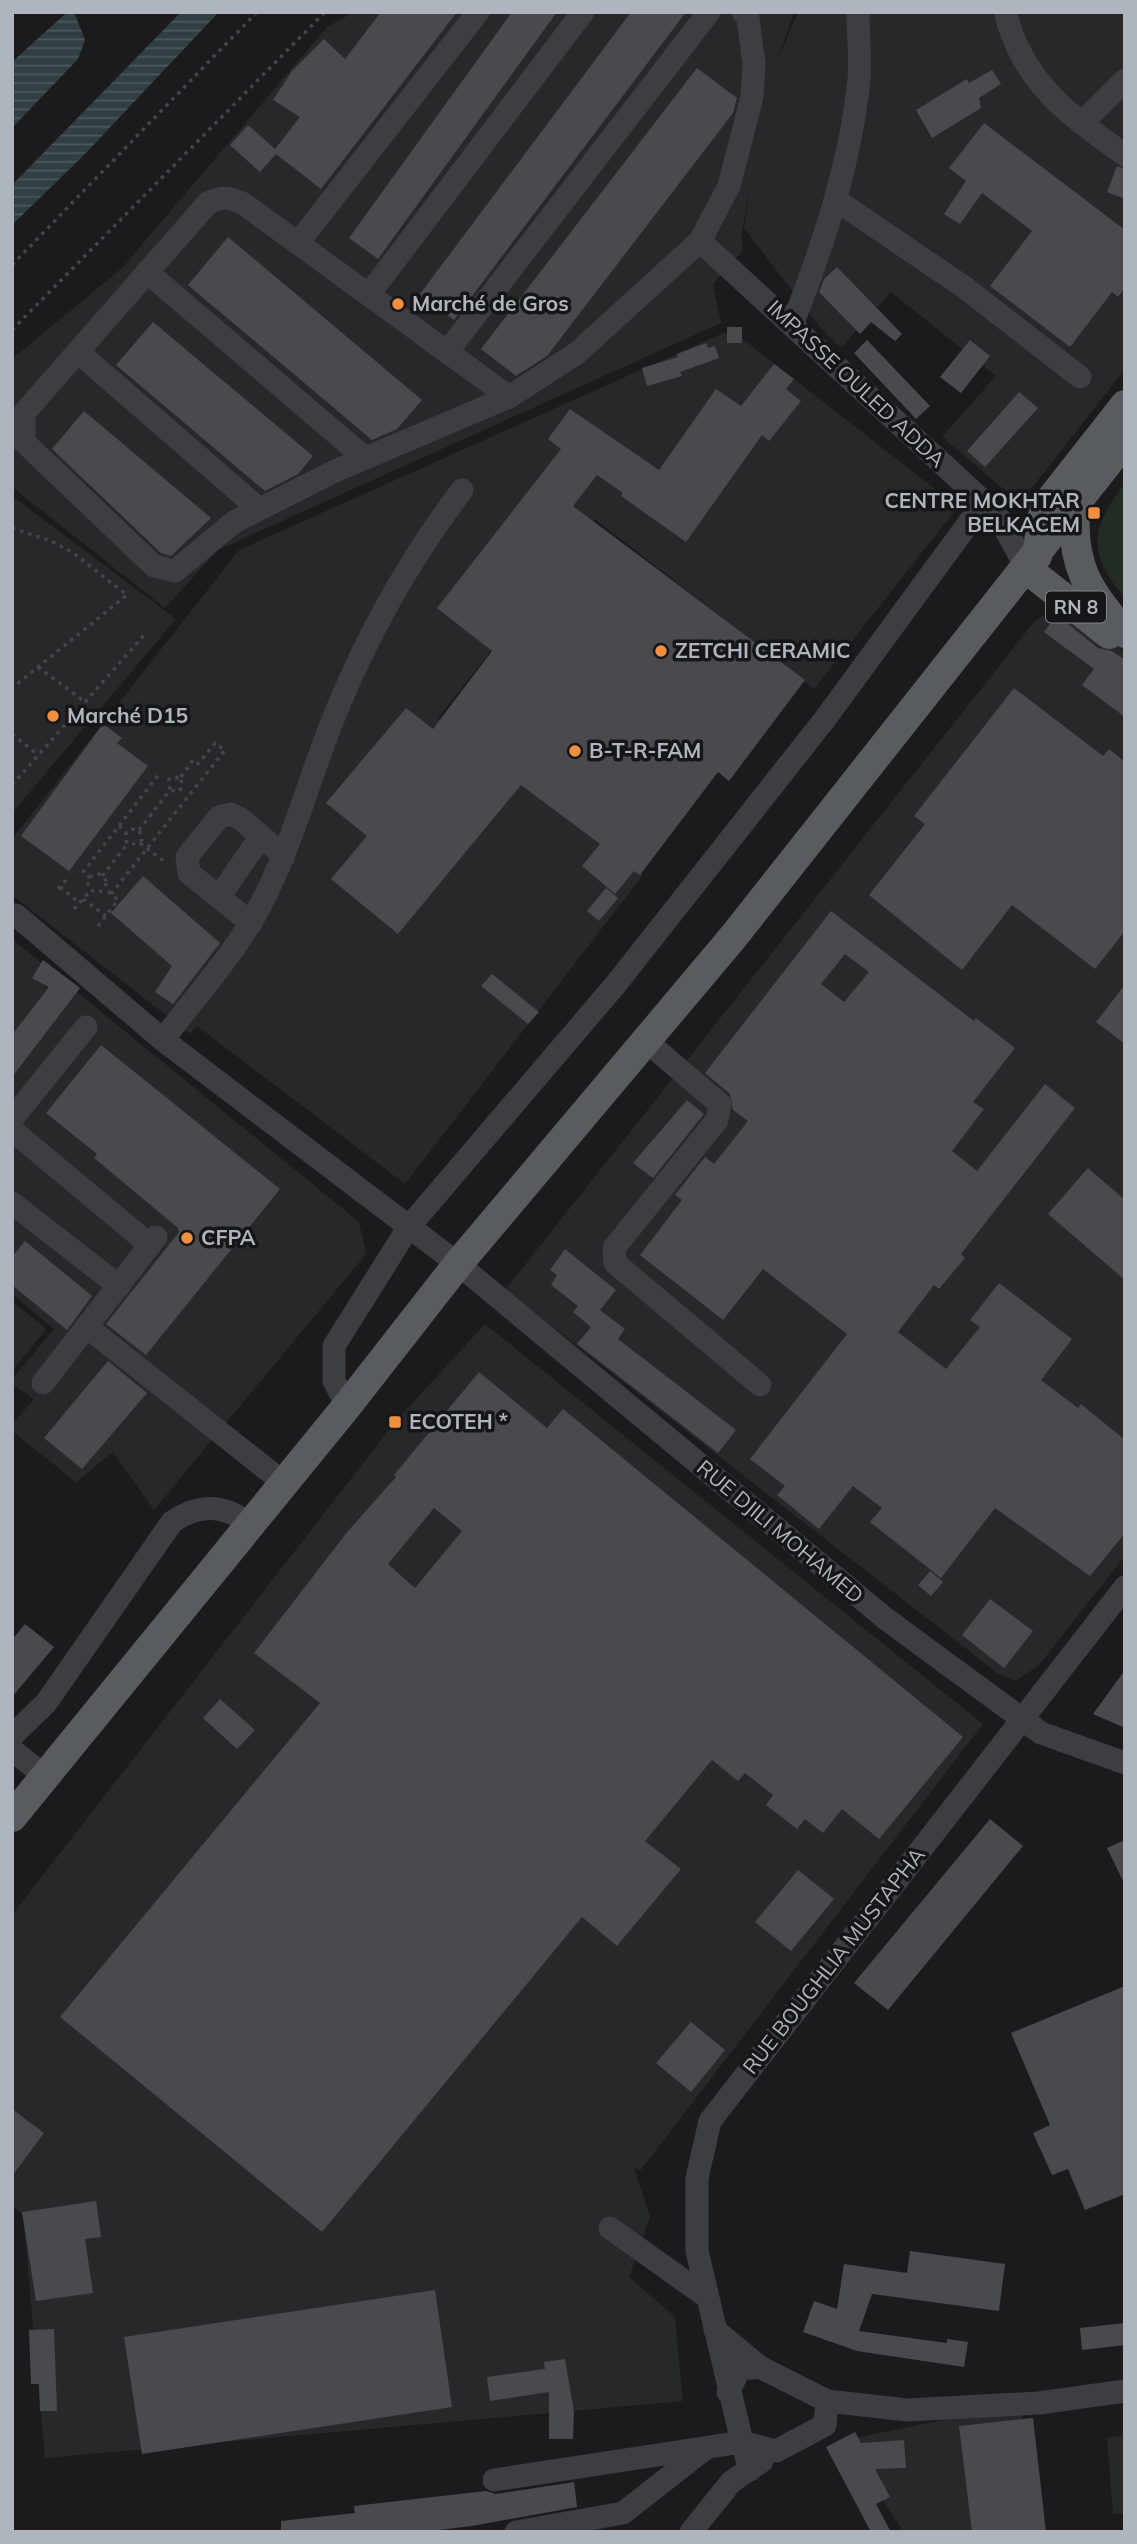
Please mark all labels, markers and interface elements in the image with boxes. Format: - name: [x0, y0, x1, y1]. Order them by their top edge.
- place label: Marché de Gros: [412, 290, 569, 316]
- street label: IMPASSE OULED ADDA: [762, 294, 951, 473]
- marker: Marché de Gros: [390, 296, 406, 312]
- place label: CENTRE MOKHTAR BELKACEM: [884, 487, 1080, 537]
- marker: CENTRE MOKHTAR BELKACEM: [1086, 505, 1102, 521]
- road number: RN 8: [1046, 592, 1106, 622]
- place label: ZETCHI CERAMIC: [675, 637, 850, 663]
- marker: ZETCHI CERAMIC: [653, 643, 669, 659]
- place label: Marché D15: [67, 702, 188, 728]
- marker: Marché D15: [45, 708, 61, 724]
- place label: B-T-R-FAM: [589, 737, 701, 763]
- marker: B-T-R-FAM: [567, 743, 583, 759]
- place label: CFPA: [201, 1224, 256, 1250]
- marker: CFPA: [179, 1230, 195, 1246]
- place label: ECOTEH *: [409, 1408, 509, 1434]
- marker: ECOTEH *: [387, 1414, 403, 1430]
- street label: RUE DJILI MOHAMED: [692, 1454, 869, 1608]
- street label: RUE BOUGHLIA MUSTAPHA: [737, 1841, 930, 2079]

